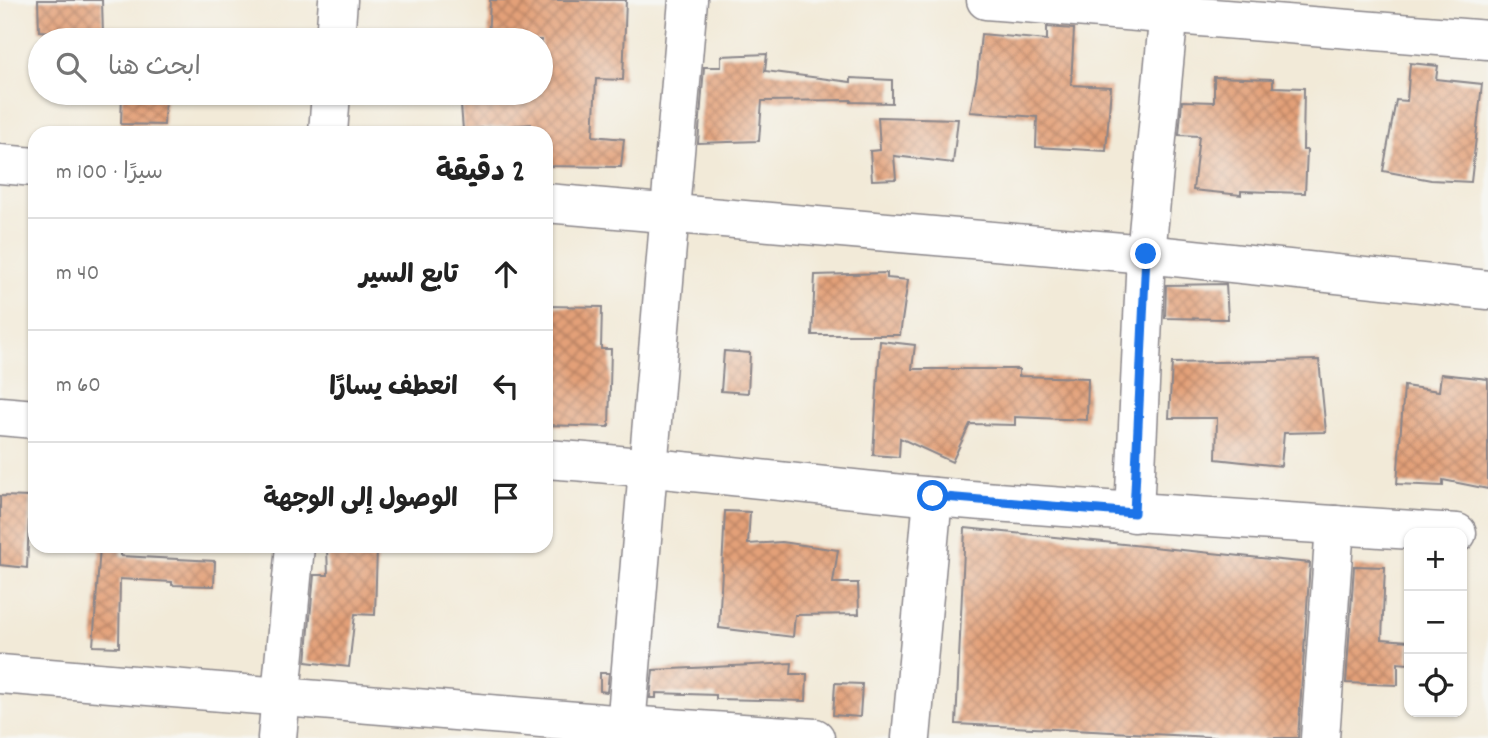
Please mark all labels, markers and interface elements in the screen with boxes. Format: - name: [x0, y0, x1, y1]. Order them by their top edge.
- search box: [28, 28, 553, 105]
- icon: search: [52, 48, 90, 86]
- text: ابحث هنا: [108, 50, 201, 87]
- text: 2 دقيقة: [436, 153, 525, 196]
- text: سيرًا · 100 m: [56, 157, 163, 190]
- route end: [1130, 238, 1161, 269]
- icon: ahead: [487, 255, 525, 293]
- text: 40 m: [56, 258, 99, 291]
- text: تابع السير: [359, 258, 458, 295]
- icon: left: [487, 367, 525, 405]
- text: 60 m: [56, 370, 101, 403]
- text: انعطف يسارًا: [329, 370, 458, 407]
- icon: arrive: [487, 479, 525, 517]
- route start: [917, 480, 948, 511]
- text: الوصول إلى الوجهة: [263, 482, 458, 519]
- map controls: [1404, 528, 1467, 717]
- button: +: [1404, 528, 1467, 591]
- button: −: [1404, 591, 1467, 654]
- button: locate: [1404, 654, 1467, 717]

